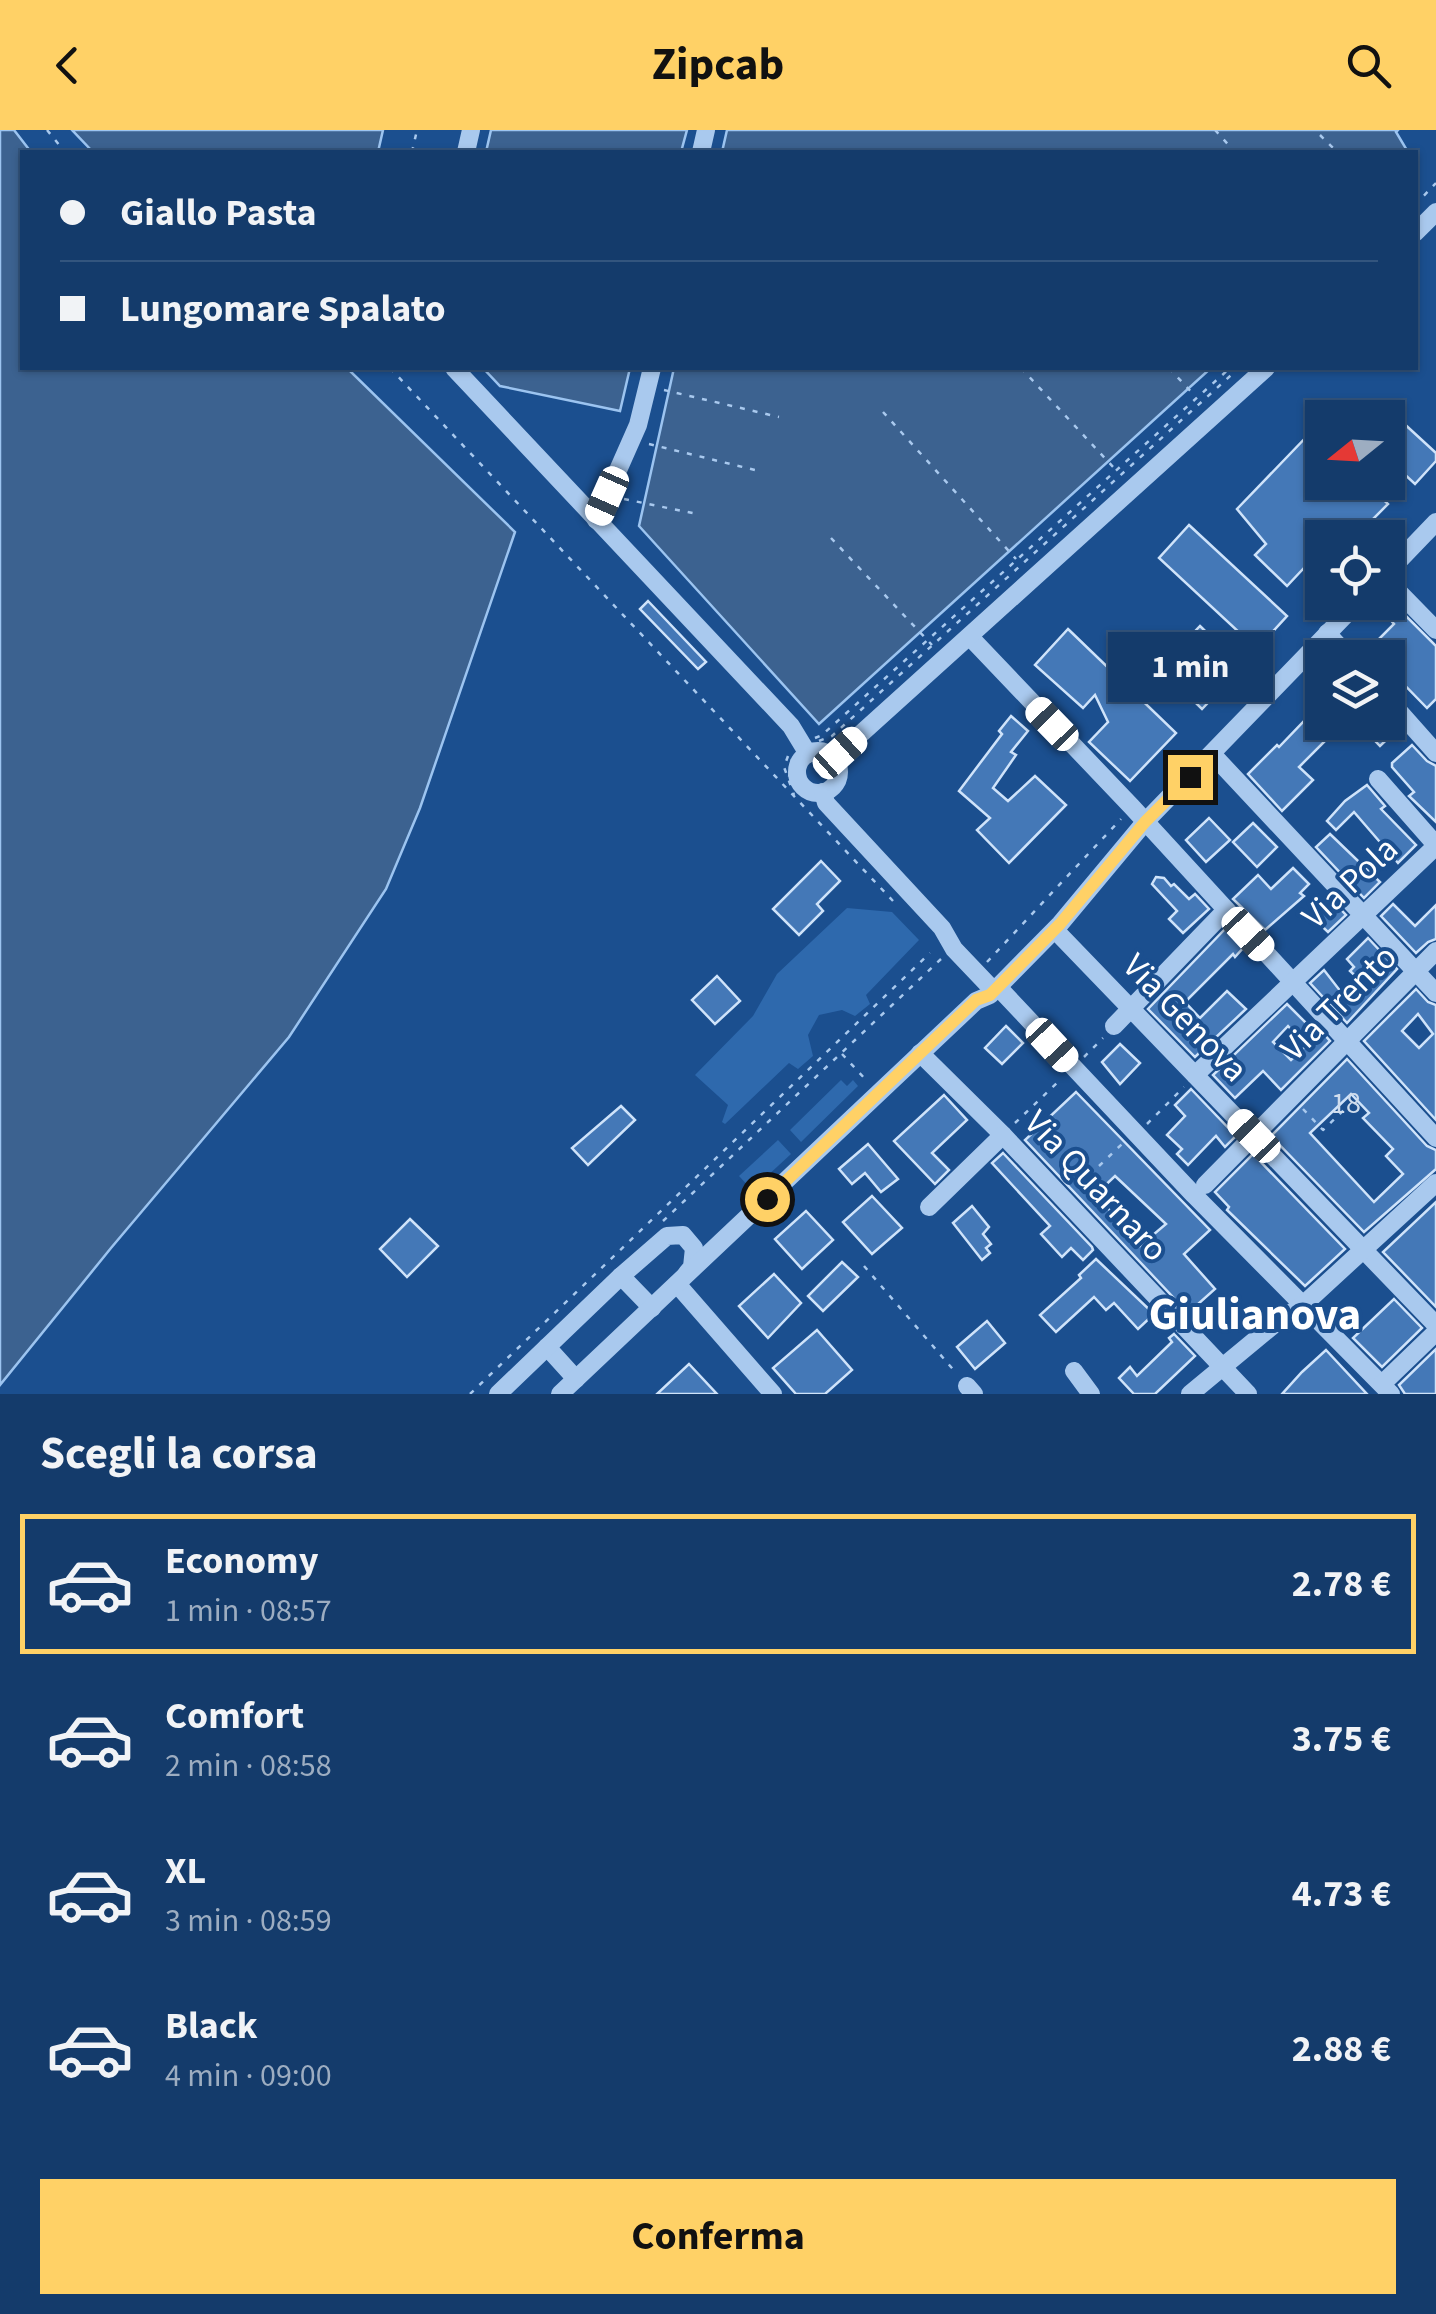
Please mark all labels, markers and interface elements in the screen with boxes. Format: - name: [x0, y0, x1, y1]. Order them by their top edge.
- text: Zipcab: [652, 33, 784, 97]
- icon: back: [40, 38, 95, 93]
- icon: search: [1341, 38, 1396, 93]
- text: Giallo Pasta: [120, 186, 316, 240]
- text: Lungomare Spalato: [120, 282, 446, 336]
- north arrow: [1305, 400, 1405, 500]
- map controls: [1305, 400, 1405, 740]
- car: [581, 462, 633, 530]
- button: locate: [1305, 520, 1405, 620]
- callout: 1 min: [1108, 632, 1272, 702]
- button: layers: [1305, 640, 1405, 740]
- text: 1 min: [1152, 644, 1229, 690]
- car: [1020, 692, 1084, 756]
- car: [808, 722, 872, 784]
- route end: [1168, 755, 1213, 800]
- street label: Via Pola: [1291, 825, 1409, 941]
- car: [1217, 902, 1279, 966]
- street label: Via Trento: [1269, 933, 1409, 1073]
- street label: Via Genova: [1111, 943, 1259, 1093]
- car: [1021, 1013, 1083, 1077]
- house number: 18: [1331, 1082, 1361, 1125]
- street label: Via Quarnaro: [1013, 1099, 1179, 1273]
- car: [1222, 1104, 1286, 1168]
- route start: [745, 1177, 790, 1222]
- district label: Giulianova: [1149, 1283, 1361, 1347]
- text: Scegli la corsa: [40, 1422, 318, 1486]
- text: Economy: [165, 1534, 318, 1588]
- icon: car: [45, 1539, 135, 1629]
- text: 2.78 €: [1292, 1557, 1391, 1611]
- text: 1 min · 08:57: [165, 1588, 332, 1634]
- text: Comfort: [165, 1689, 304, 1743]
- icon: car: [45, 1694, 135, 1784]
- text: 3.75 €: [1292, 1712, 1391, 1766]
- text: 2 min · 08:58: [165, 1743, 332, 1789]
- text: XL: [165, 1844, 206, 1898]
- icon: car: [45, 1849, 135, 1939]
- text: 4.73 €: [1292, 1867, 1391, 1921]
- text: 3 min · 08:59: [165, 1898, 332, 1944]
- text: Black: [165, 1999, 258, 2053]
- icon: car: [45, 2004, 135, 2094]
- text: 2.88 €: [1292, 2022, 1391, 2076]
- text: 4 min · 09:00: [165, 2053, 332, 2099]
- button: Conferma: [40, 2179, 1396, 2294]

